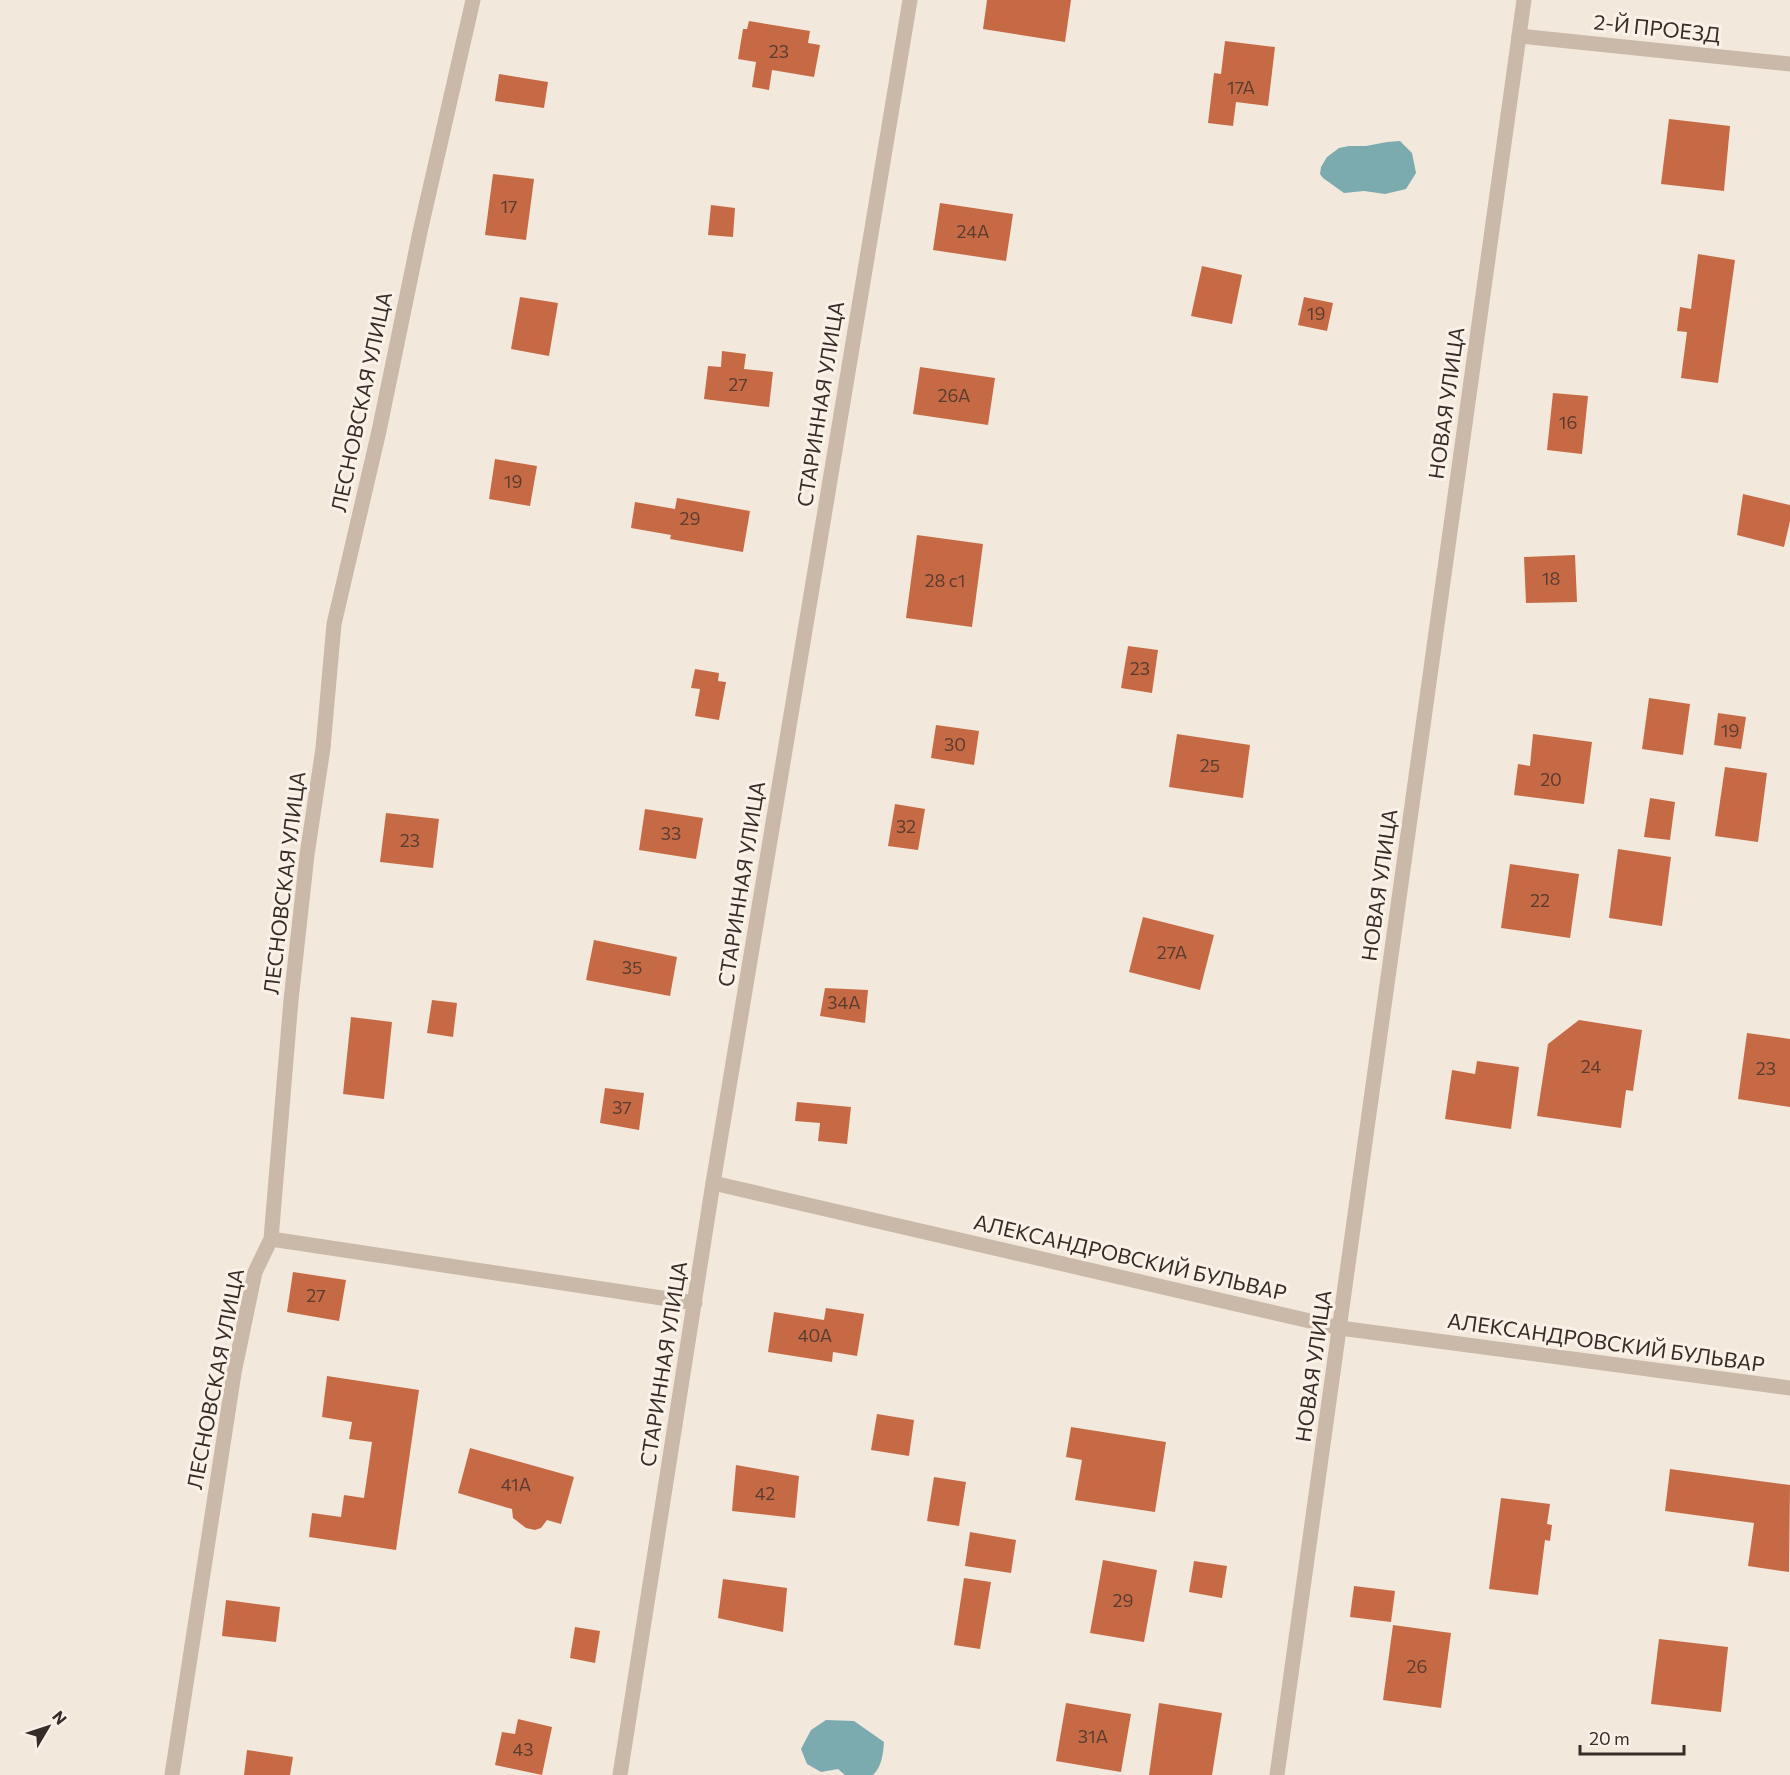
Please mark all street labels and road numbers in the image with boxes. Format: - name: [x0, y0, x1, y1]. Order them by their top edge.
- street label: 2-Й ПРОЕЗД: [1593, 8, 1722, 47]
- street label: ЛЕСНОВСКАЯ УЛИЦА: [325, 289, 396, 514]
- street label: СТАРИННАЯ УЛИЦА: [791, 299, 848, 508]
- street label: НОВАЯ УЛИЦА: [1422, 325, 1469, 480]
- street label: ЛЕСНОВСКАЯ УЛИЦА: [257, 770, 310, 996]
- street label: СТАРИННАЯ УЛИЦА: [712, 779, 769, 988]
- street label: НОВАЯ УЛИЦА: [1355, 807, 1402, 962]
- street label: АЛЕКСАНДРОВСКИЙ БУЛЬВАР: [971, 1208, 1289, 1305]
- street label: СТАРИННАЯ УЛИЦА: [634, 1259, 691, 1468]
- street label: ЛЕСНОВСКАЯ УЛИЦА: [181, 1266, 248, 1491]
- street label: НОВАЯ УЛИЦА: [1289, 1288, 1336, 1443]
- street label: АЛЕКСАНДРОВСКИЙ БУЛЬВАР: [1446, 1307, 1767, 1376]

